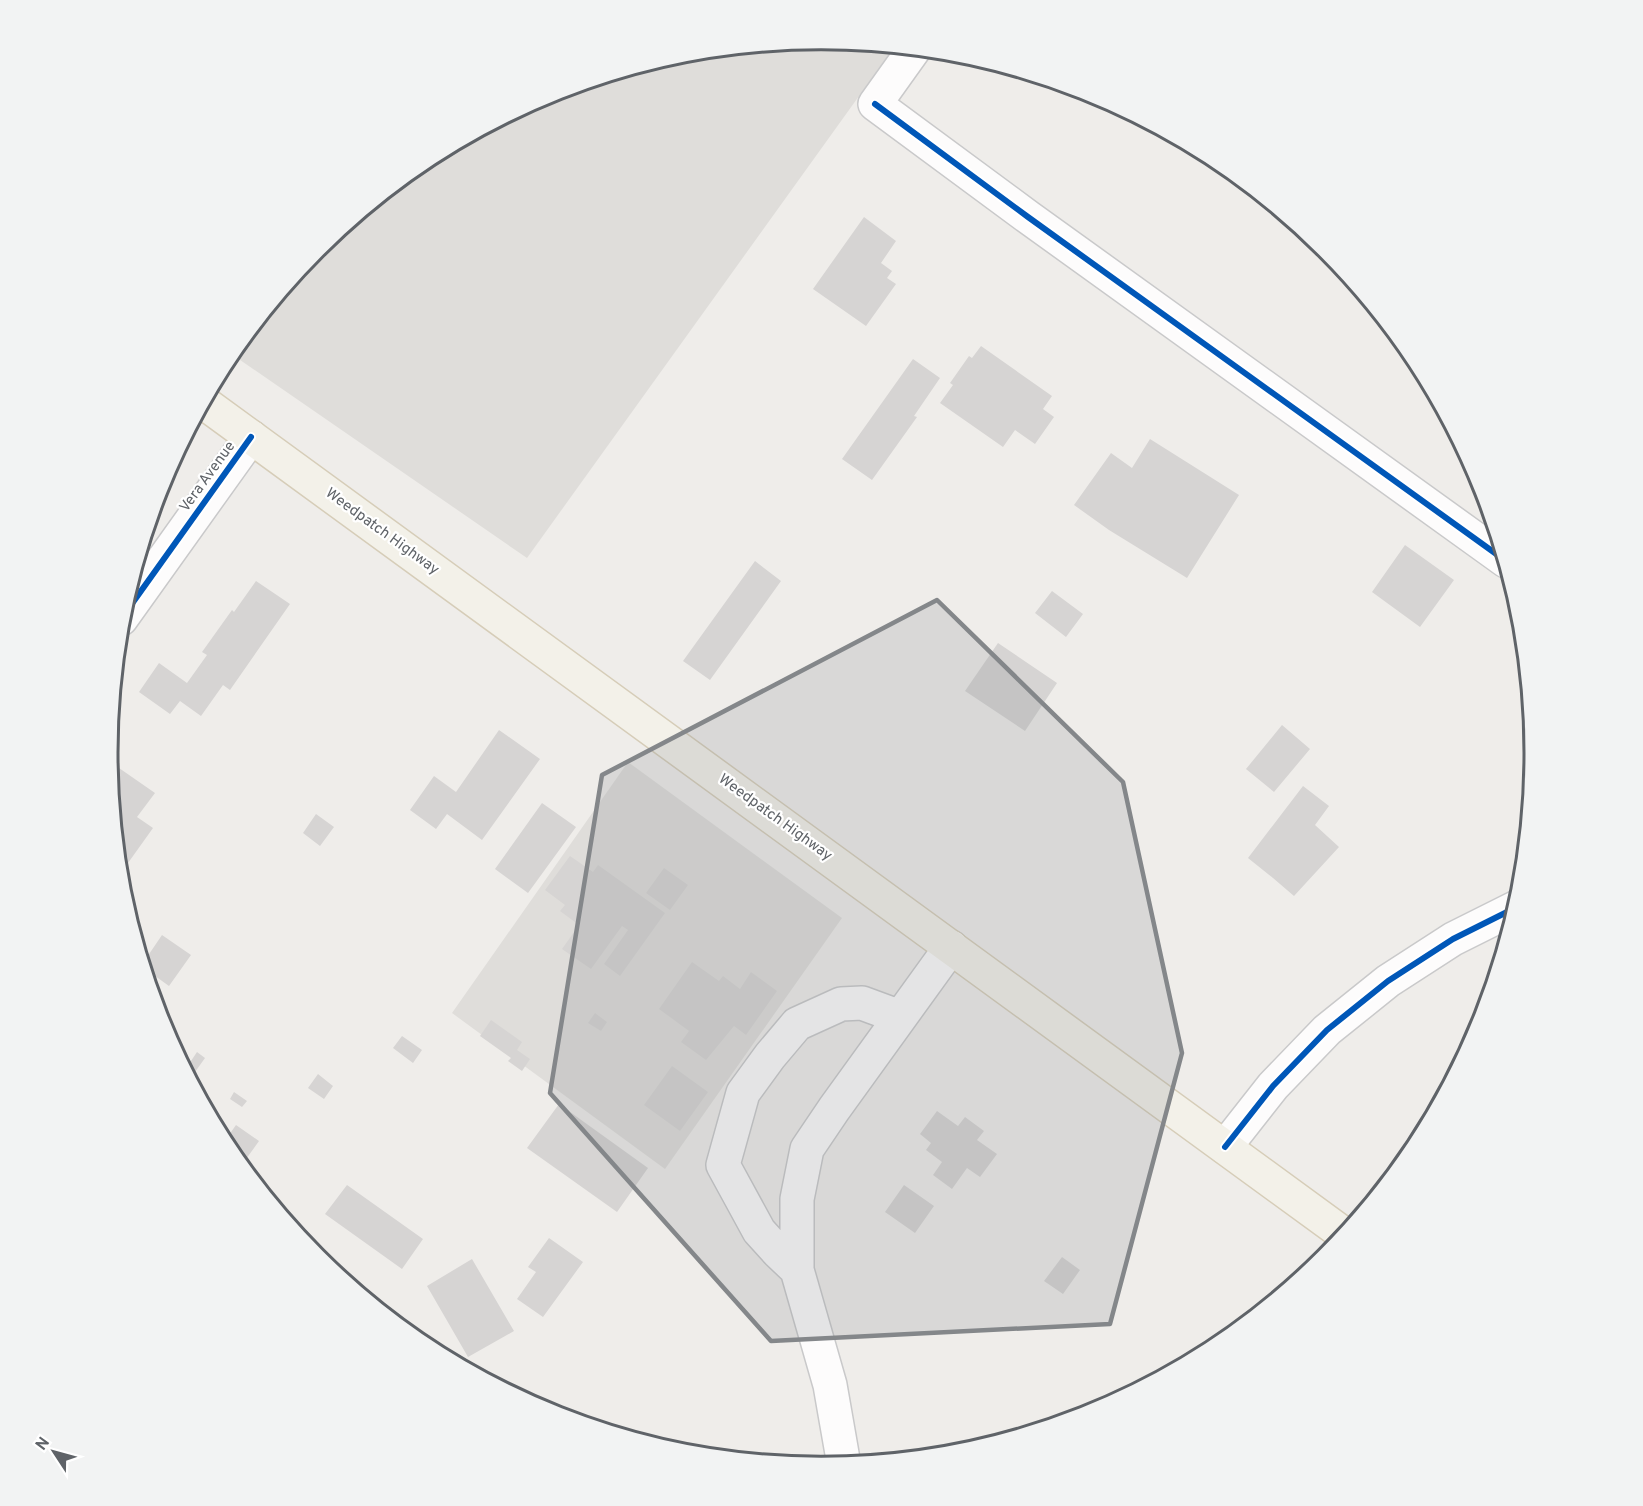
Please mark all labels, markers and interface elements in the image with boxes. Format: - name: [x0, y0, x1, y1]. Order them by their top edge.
- street label: Vera Avenue: [176, 438, 240, 516]
- street label: Weedpatch Highway: [321, 484, 443, 580]
- street label: Weedpatch Highway: [714, 770, 836, 866]
- north arrow: [24, 1422, 84, 1482]
- text: N: [32, 1434, 55, 1455]

